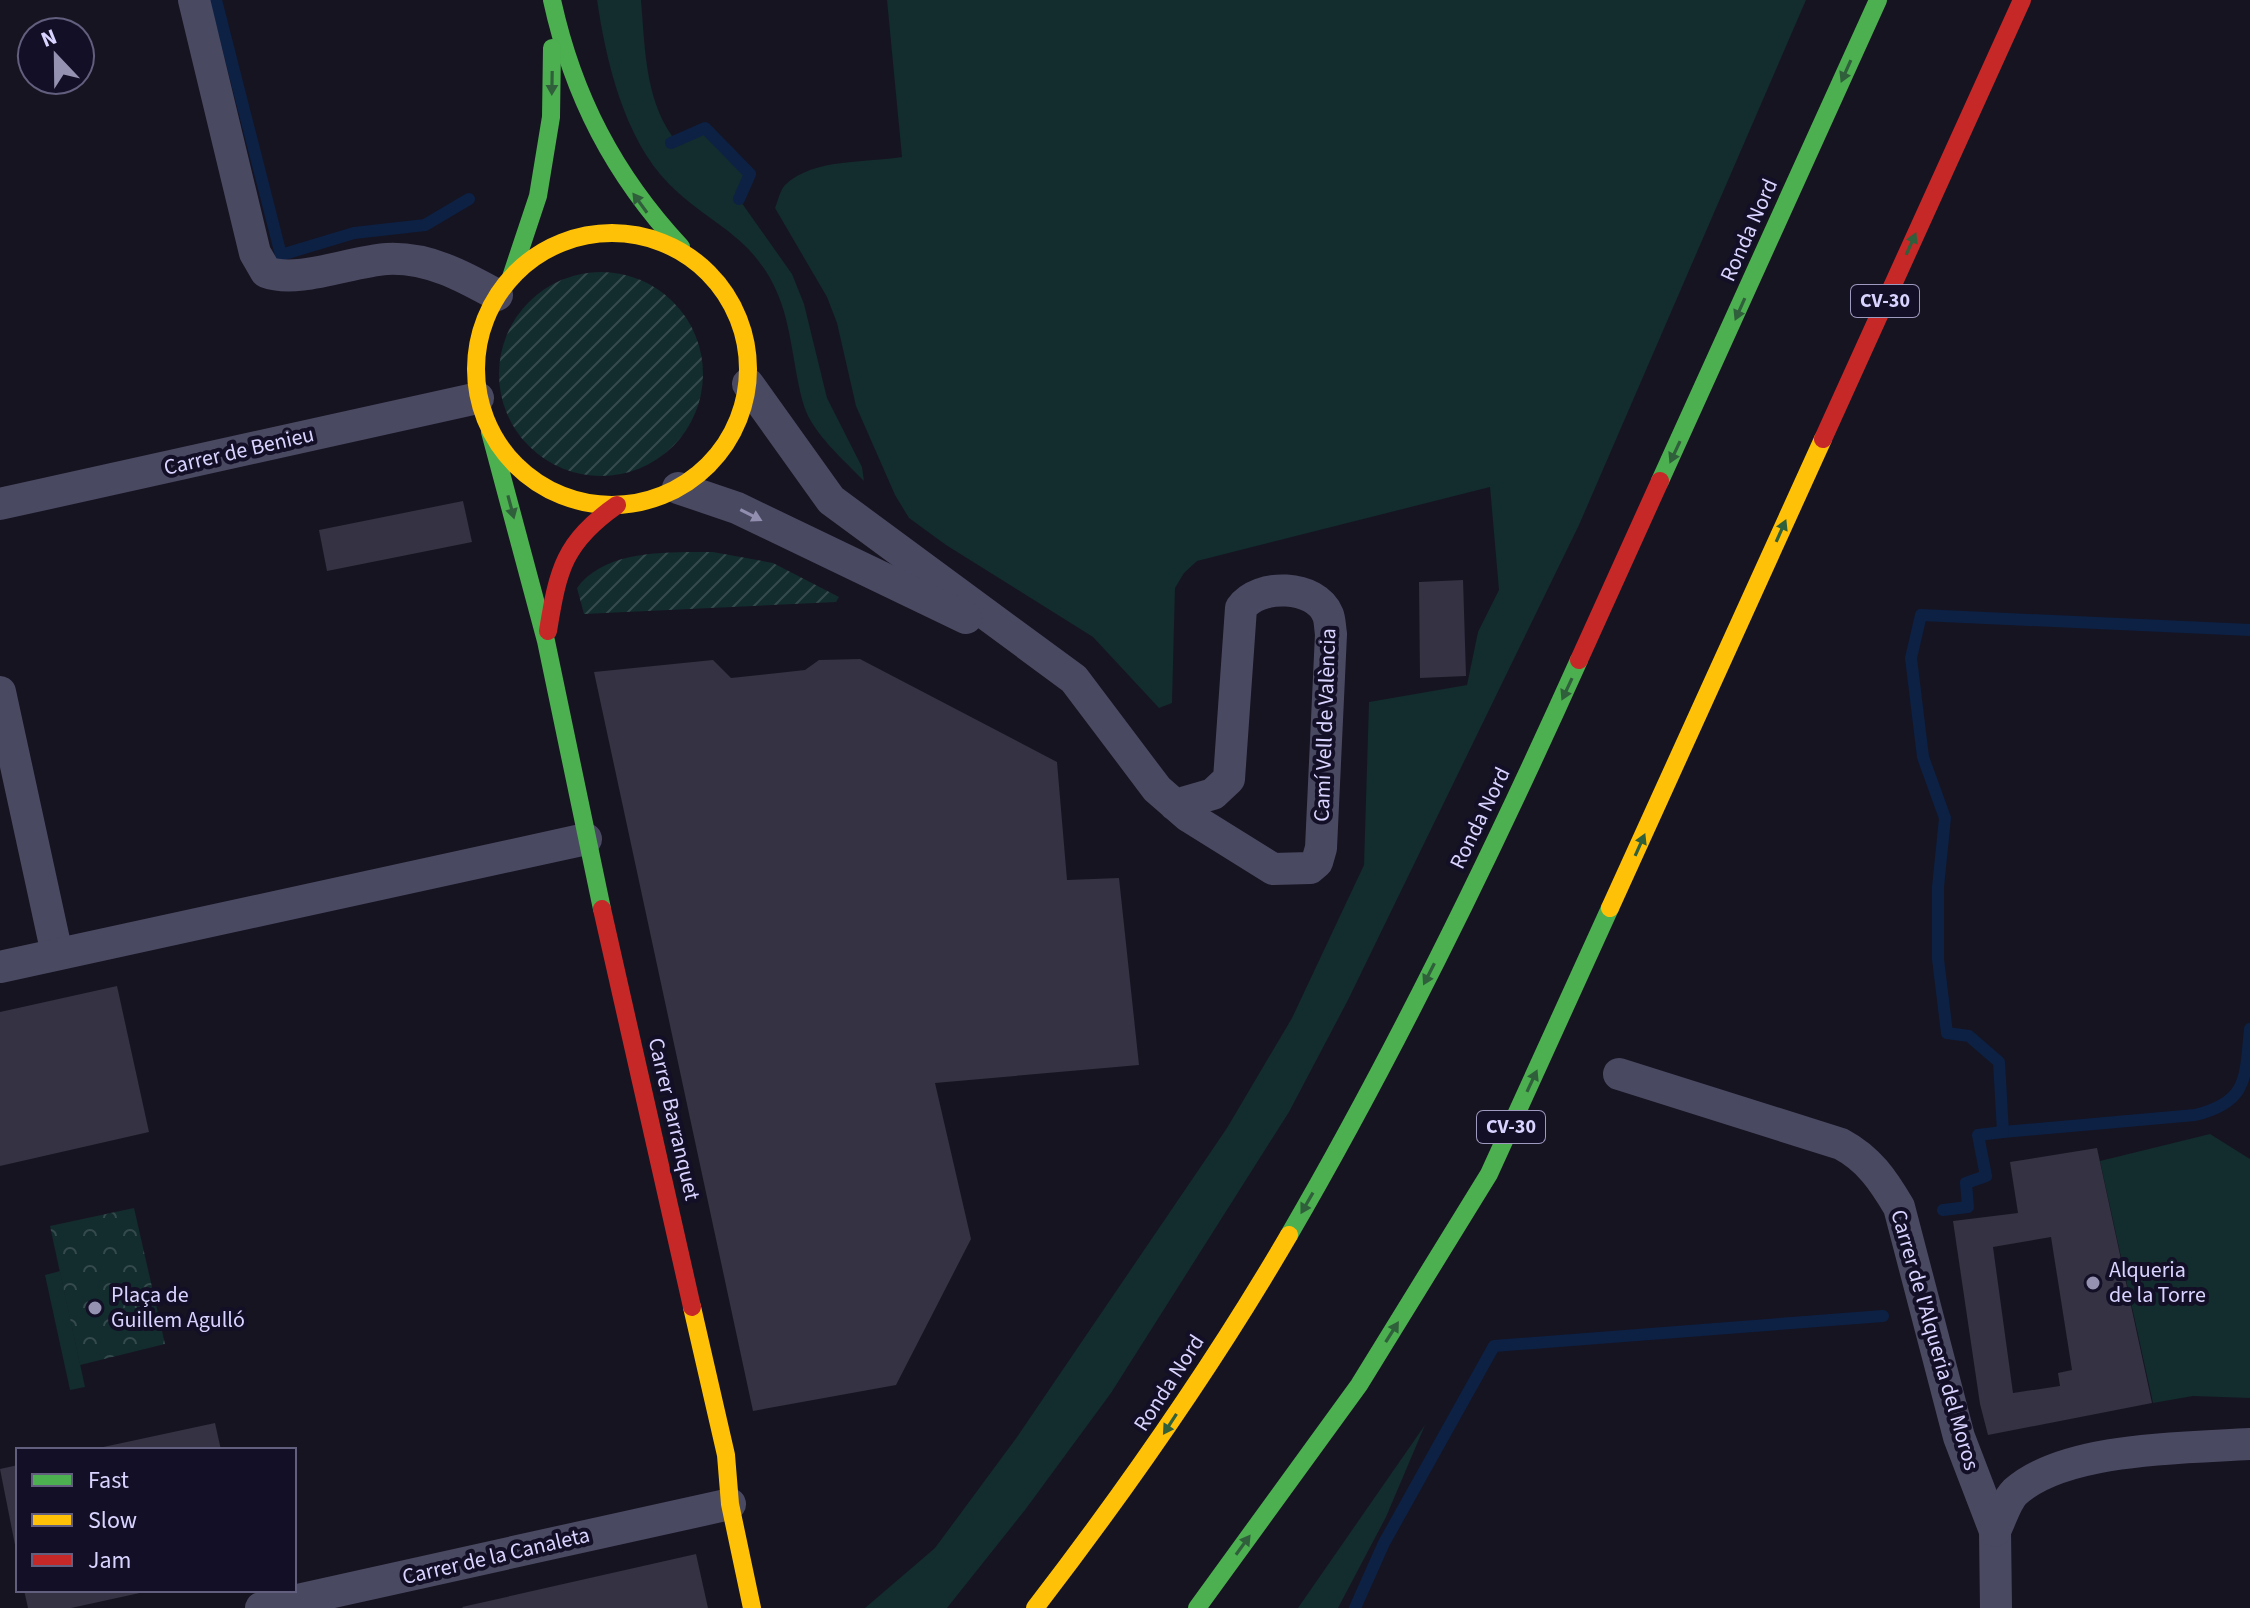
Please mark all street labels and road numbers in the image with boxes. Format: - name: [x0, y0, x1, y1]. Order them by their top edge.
- street label: Ronda Nord: [1712, 173, 1786, 287]
- road number: CV-30: [1851, 285, 1919, 317]
- street label: Carrer de Benieu: [161, 418, 317, 484]
- street label: Camí Vell de València: [1306, 628, 1344, 822]
- street label: Ronda Nord: [1442, 762, 1518, 874]
- street label: Carrer Barranquet: [640, 1035, 708, 1204]
- road number: CV-30: [1477, 1111, 1545, 1143]
- street label: Carrer de l'Alqueria del Moros: [1882, 1206, 1988, 1474]
- street label: Ronda Nord: [1126, 1328, 1212, 1438]
- street label: Carrer de la Canaleta: [399, 1519, 593, 1593]

